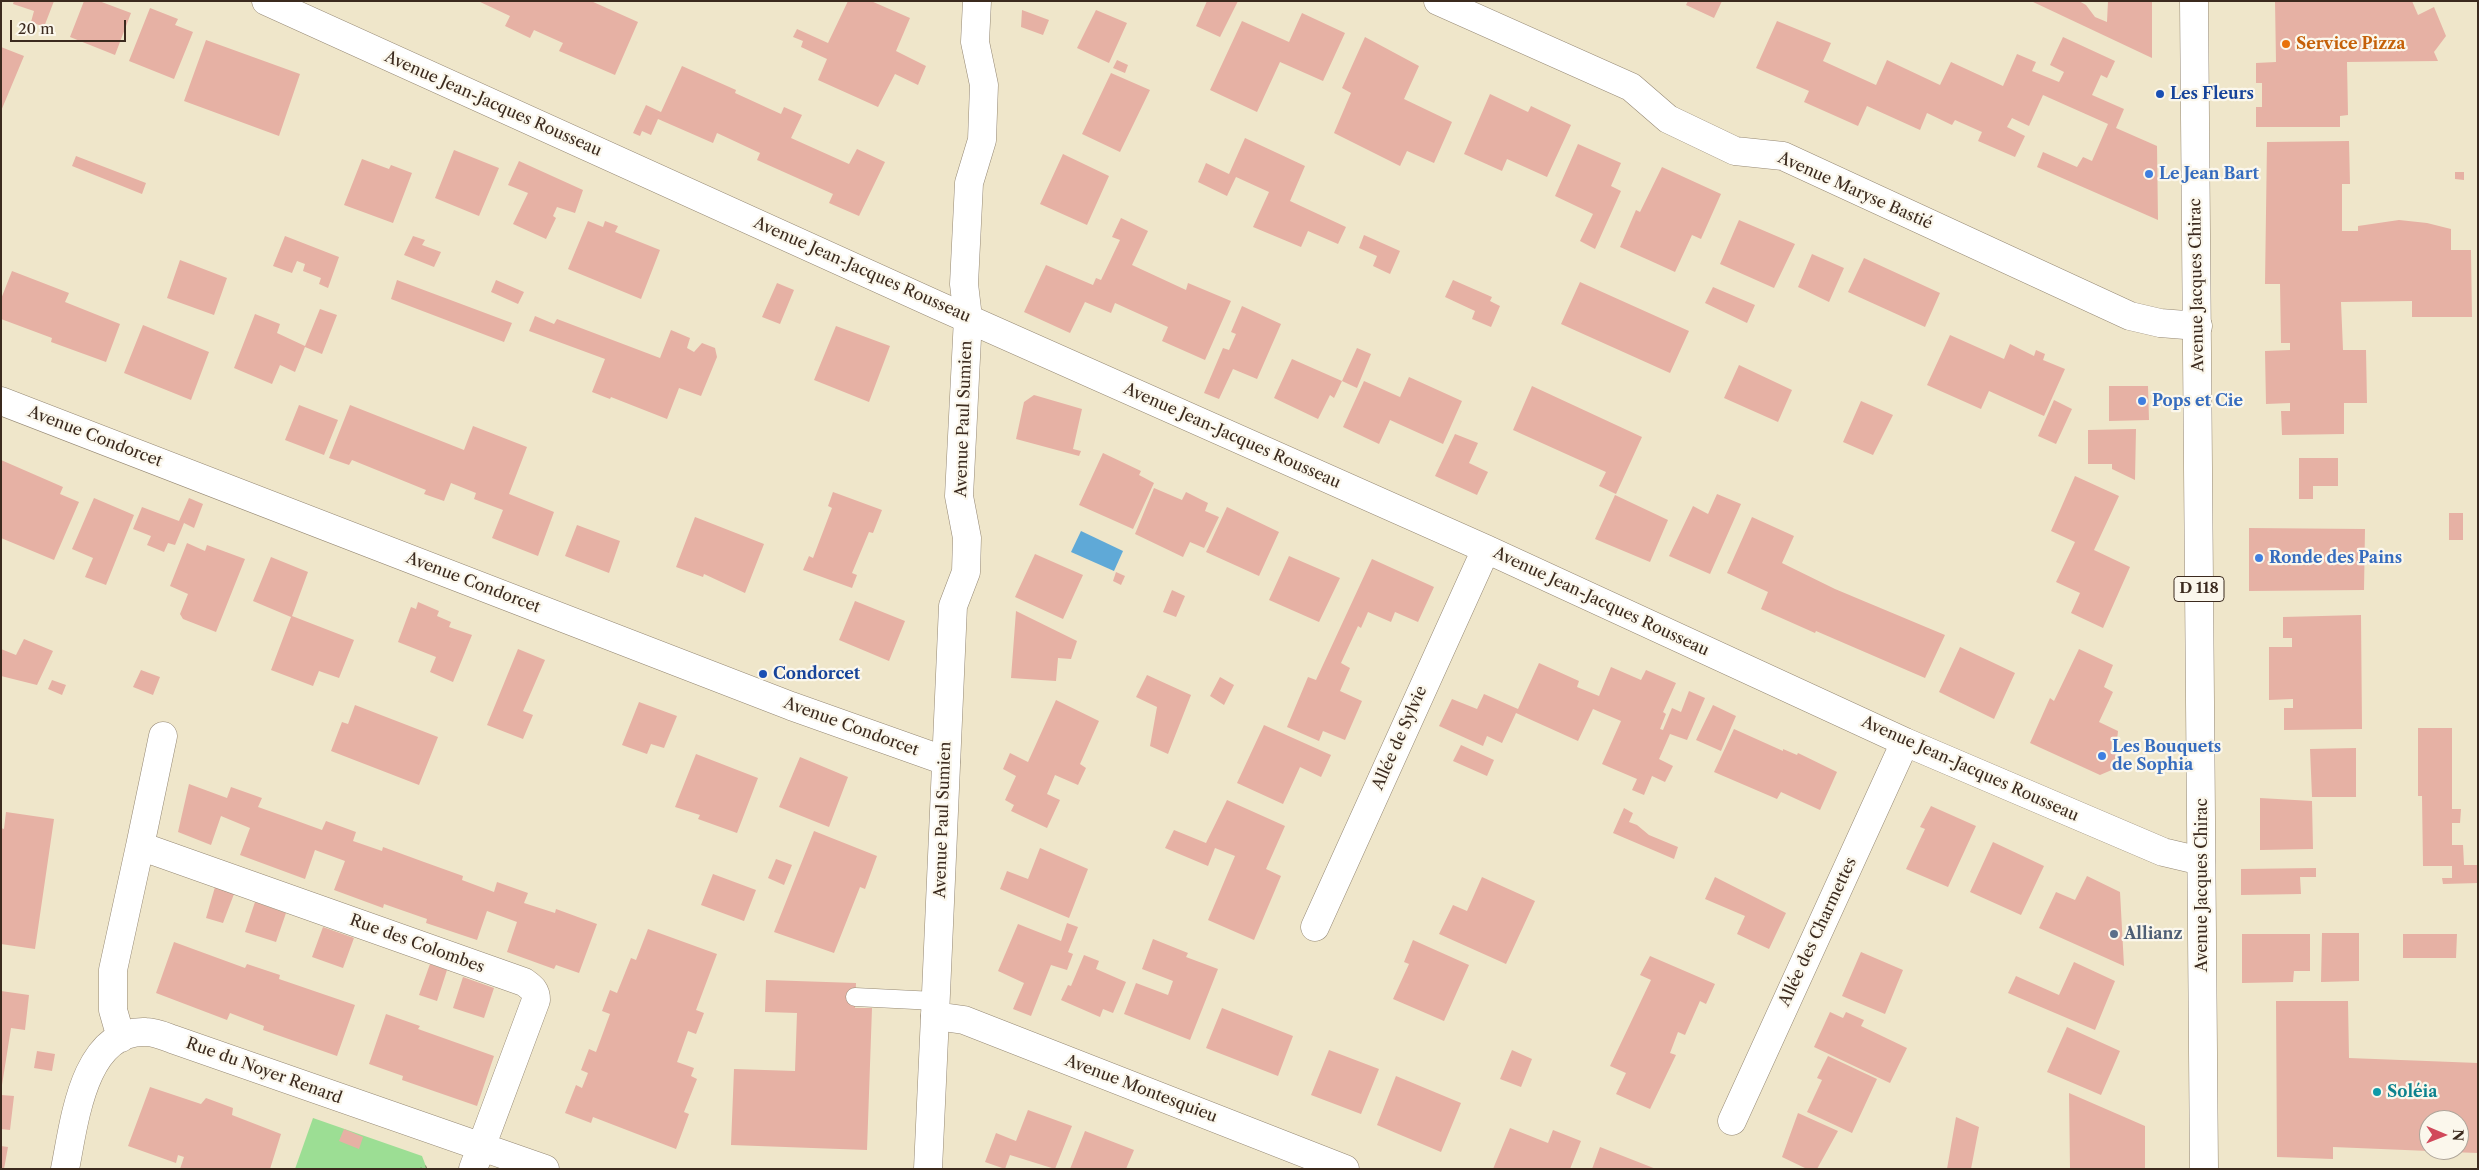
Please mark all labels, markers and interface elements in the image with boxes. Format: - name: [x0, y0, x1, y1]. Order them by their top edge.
- scale bar: [12, 10, 129, 42]
- text: 20 m: [18, 19, 54, 38]
- place label: Service Pizza: [2296, 34, 2406, 54]
- marker: Service Pizza: [2280, 38, 2292, 50]
- street label: Avenue Jean-Jacques Rousseau: [381, 47, 605, 161]
- place label: Les Fleurs: [2170, 84, 2254, 104]
- marker: Les Fleurs: [2154, 88, 2166, 100]
- street label: Avenue Maryse Bastié: [1775, 148, 1935, 234]
- place label: Le Jean Bart: [2159, 164, 2259, 184]
- marker: Le Jean Bart: [2143, 168, 2155, 180]
- street label: Avenue Jacques Chirac: [2186, 198, 2208, 372]
- street label: Avenue Jean-Jacques Rousseau: [750, 213, 974, 327]
- street label: Avenue Paul Sumien: [952, 340, 976, 498]
- street label: Avenue Jean-Jacques Rousseau: [1120, 379, 1344, 493]
- place label: Pops et Cie: [2152, 391, 2243, 411]
- marker: Pops et Cie: [2136, 395, 2148, 407]
- street label: Avenue Condorcet: [25, 403, 165, 471]
- street label: Avenue Jean-Jacques Rousseau: [1490, 543, 1712, 661]
- place label: Ronde des Pains: [2269, 548, 2402, 568]
- street label: Avenue Condorcet: [403, 549, 543, 617]
- marker: Ronde des Pains: [2253, 552, 2265, 564]
- road number: D 118: [2174, 576, 2224, 602]
- place label: Condorcet: [773, 664, 860, 684]
- marker: Condorcet: [757, 668, 769, 680]
- street label: Allée de Sylvie: [1368, 683, 1432, 793]
- street label: Avenue Condorcet: [781, 694, 921, 760]
- street label: Avenue Jean-Jacques Rousseau: [1858, 712, 2082, 826]
- place label: Les Bouquets de Sophia: [2112, 737, 2221, 775]
- street label: Avenue Paul Sumien: [931, 741, 955, 899]
- marker: Les Bouquets de Sophia: [2096, 750, 2108, 762]
- street label: Avenue Jacques Chirac: [2192, 798, 2212, 972]
- street label: Allée des Charmettes: [1775, 854, 1861, 1010]
- street label: Rue des Colombes: [347, 911, 487, 977]
- place label: Allianz: [2124, 924, 2183, 944]
- marker: Allianz: [2108, 928, 2120, 940]
- street label: Rue du Noyer Renard: [183, 1034, 345, 1108]
- street label: Avenue Montesquieu: [1062, 1051, 1220, 1127]
- place label: Soléia: [2387, 1082, 2438, 1102]
- marker: Soléia: [2371, 1086, 2383, 1098]
- north arrow: [2419, 1110, 2469, 1160]
- text: N: [2449, 1129, 2467, 1141]

